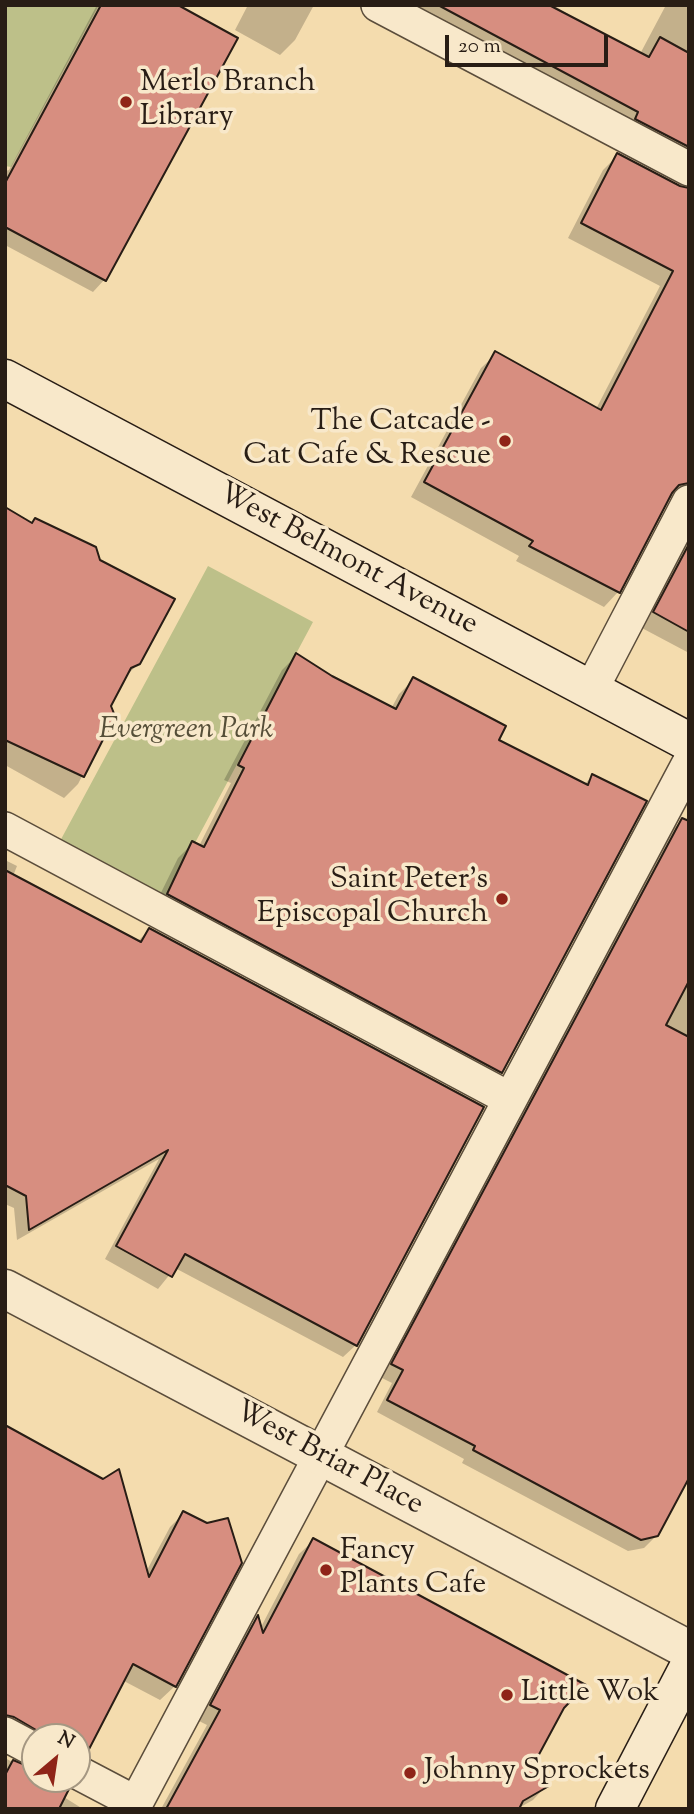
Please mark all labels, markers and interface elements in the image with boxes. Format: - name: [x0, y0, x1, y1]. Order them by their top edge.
- scale bar: [449, 21, 612, 65]
- text: 20 m: [458, 32, 501, 62]
- place label: Merlo Branch Library: [140, 67, 315, 138]
- marker: Merlo Branch Library: [118, 94, 134, 110]
- place label: The Catcade - Cat Cafe & Rescue: [243, 406, 491, 476]
- marker: The Catcade - Cat Cafe & Rescue: [497, 433, 513, 449]
- street label: West Belmont Avenue: [211, 477, 483, 645]
- park label: Evergreen Park: [99, 714, 273, 750]
- place label: Saint Peter's Episcopal Church: [257, 864, 488, 934]
- marker: Saint Peter's Episcopal Church: [494, 891, 510, 907]
- street label: West Briar Place: [227, 1395, 429, 1525]
- place label: Fancy Plants Cafe: [340, 1535, 486, 1606]
- marker: Fancy Plants Cafe: [318, 1562, 334, 1578]
- place label: Little Wok: [521, 1677, 659, 1713]
- marker: Little Wok: [499, 1687, 515, 1703]
- north arrow: [21, 1723, 91, 1793]
- text: N: [52, 1725, 79, 1756]
- place label: Johnny Sprockets: [424, 1755, 650, 1791]
- marker: Johnny Sprockets: [402, 1765, 418, 1781]

